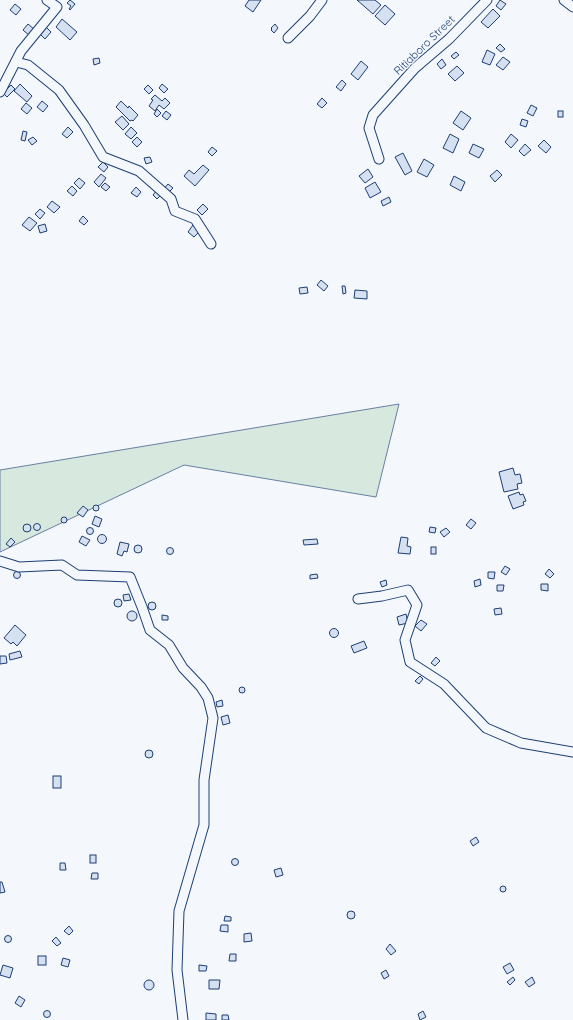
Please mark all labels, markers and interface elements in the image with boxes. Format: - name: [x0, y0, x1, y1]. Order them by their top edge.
- street label: Ritiaboro Street: [391, 12, 458, 78]

